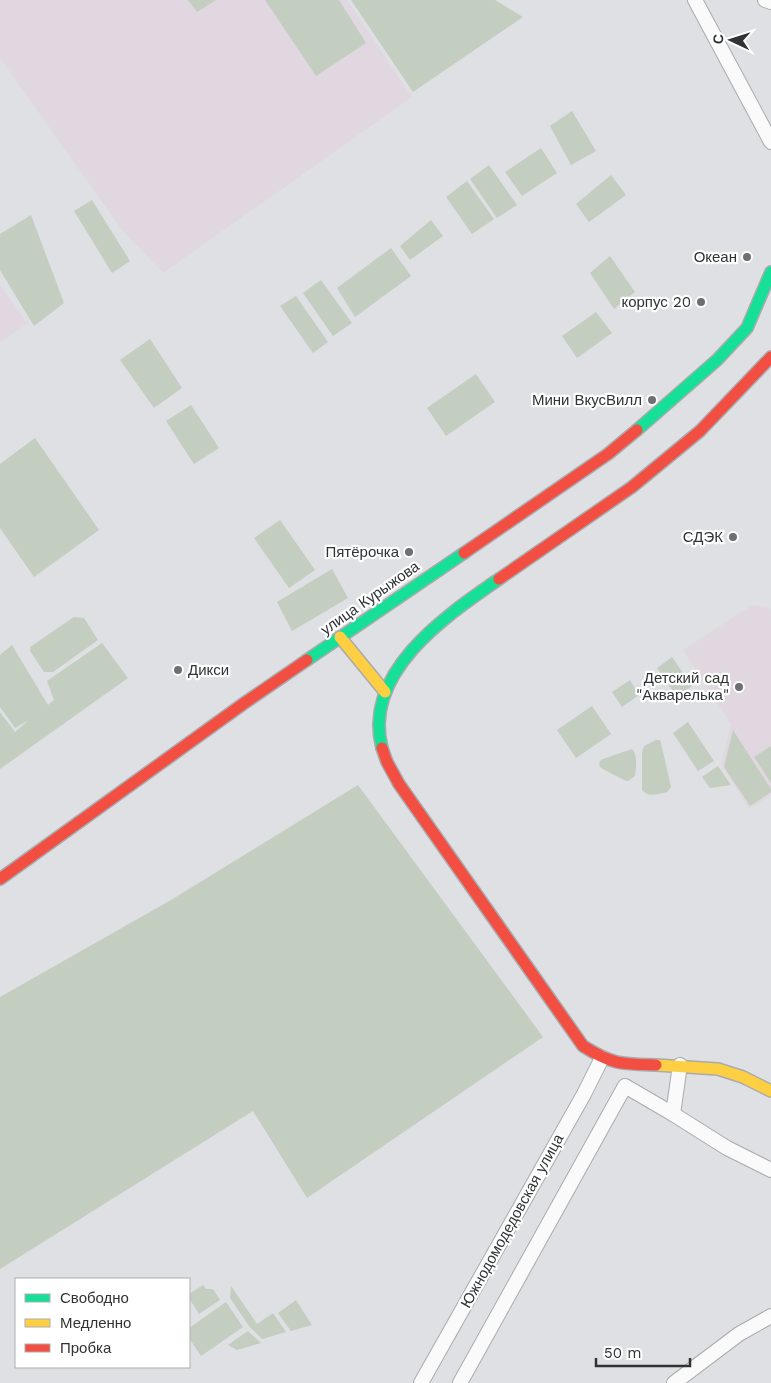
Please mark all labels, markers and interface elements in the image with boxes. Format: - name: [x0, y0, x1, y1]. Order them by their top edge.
- north arrow: [706, 15, 756, 65]
- text: С: [710, 33, 726, 45]
- place label: Океан: [694, 248, 737, 266]
- marker: Океан: [741, 251, 753, 263]
- place label: корпус 20: [621, 293, 691, 311]
- marker: корпус 20: [695, 296, 707, 308]
- place label: Мини ВкусВилл: [532, 391, 642, 409]
- marker: Мини ВкусВилл: [646, 394, 658, 406]
- place label: СДЭК: [683, 528, 723, 546]
- marker: СДЭК: [727, 531, 739, 543]
- place label: Пятёрочка: [325, 543, 400, 561]
- marker: Пятёрочка: [403, 546, 415, 558]
- street label: улица Курыжова: [317, 557, 423, 639]
- place label: Дикси: [188, 661, 229, 679]
- marker: Дикси: [172, 664, 184, 676]
- place label: Детский сад "Акварелька": [636, 669, 729, 704]
- marker: Детский сад "Акварелька": [733, 681, 745, 693]
- street label: Южнодомодедовская улица: [457, 1130, 568, 1311]
- legend: [15, 1278, 190, 1368]
- text: Свободно: [60, 1289, 129, 1307]
- text: Медленно: [60, 1314, 131, 1332]
- scale bar: [596, 1336, 690, 1368]
- text: Пробка: [60, 1339, 112, 1357]
- text: 50 m: [604, 1344, 641, 1362]

